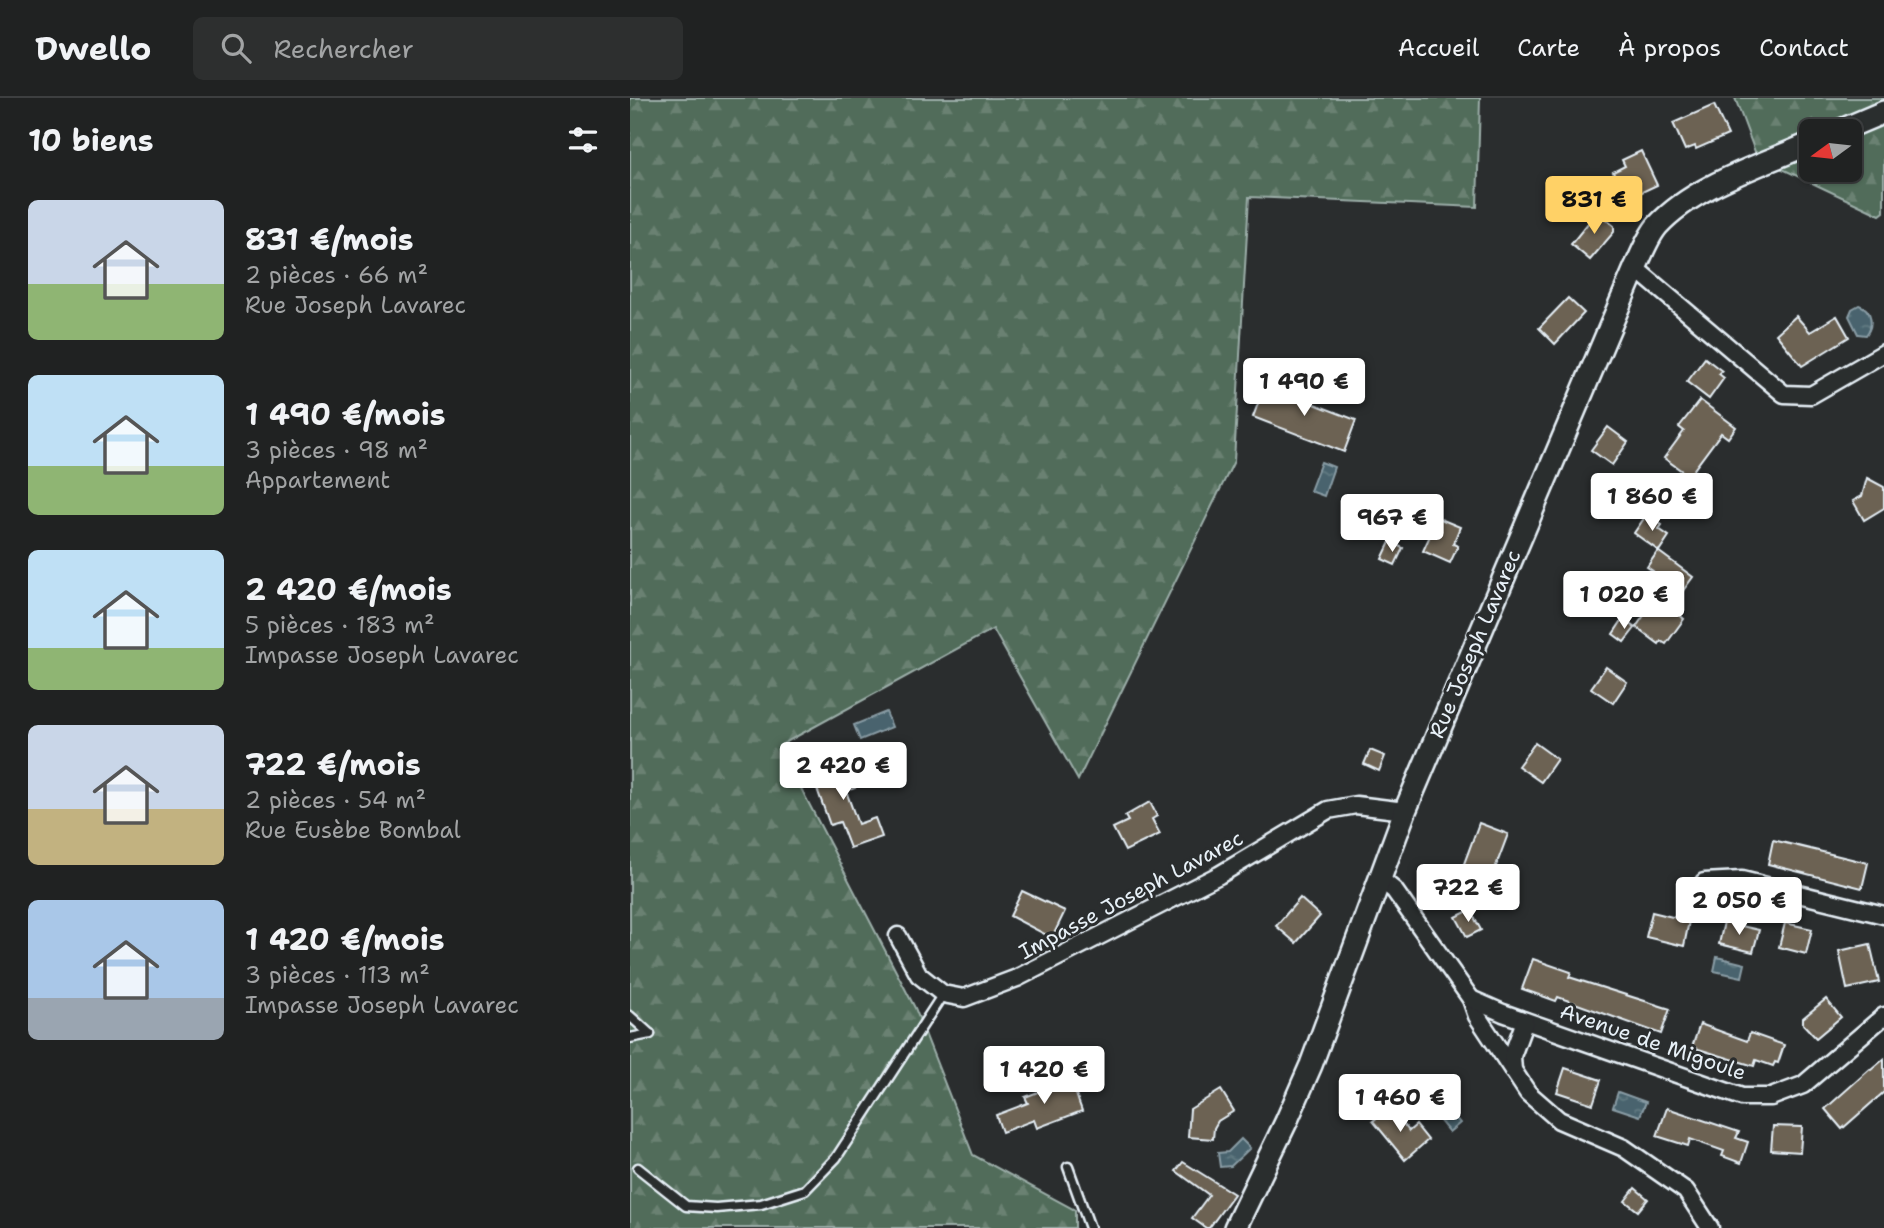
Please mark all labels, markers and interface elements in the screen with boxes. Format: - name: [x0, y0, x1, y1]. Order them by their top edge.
- search box: [193, 17, 683, 80]
- text: Dwello: [35, 26, 151, 71]
- icon: search: [217, 29, 255, 67]
- text: Rechercher: [273, 31, 414, 66]
- text: Accueil: [1398, 32, 1479, 64]
- text: Carte: [1517, 32, 1580, 64]
- text: À propos: [1618, 32, 1721, 64]
- text: Contact: [1759, 32, 1849, 64]
- north arrow: [1799, 119, 1862, 182]
- map controls: [1799, 119, 1862, 182]
- text: 10 biens: [28, 120, 154, 161]
- icon: filters: [564, 121, 602, 159]
- pin: 831 €: [1545, 176, 1643, 236]
- text: 831 €: [1561, 184, 1627, 214]
- text: 831 €/mois: [245, 219, 414, 260]
- icon: home: [84, 228, 168, 312]
- text: 2 pièces · 66 m²: [245, 260, 428, 290]
- text: Rue Joseph Lavarec: [245, 290, 466, 320]
- pin: 1 490 €: [1239, 358, 1369, 418]
- text: 1 490 €: [1259, 366, 1349, 396]
- text: 1 490 €/mois: [245, 394, 446, 435]
- icon: home: [84, 403, 168, 487]
- text: 3 pièces · 98 m²: [245, 435, 428, 465]
- text: Appartement: [245, 465, 390, 495]
- pin: 1 860 €: [1587, 474, 1717, 533]
- text: 1 860 €: [1607, 481, 1697, 511]
- pin: 967 €: [1343, 494, 1441, 554]
- text: 967 €: [1357, 502, 1427, 532]
- street label: Rue Joseph Lavarec: [1423, 546, 1527, 742]
- text: 2 420 €/mois: [245, 569, 452, 610]
- pin: 1 020 €: [1559, 572, 1689, 631]
- icon: home: [84, 578, 168, 662]
- text: 1 020 €: [1579, 579, 1669, 609]
- text: 5 pièces · 183 m²: [245, 610, 435, 640]
- text: Impasse Joseph Lavarec: [245, 640, 519, 670]
- pin: 2 420 €: [778, 742, 908, 802]
- text: 722 €/mois: [245, 744, 421, 785]
- text: 2 420 €: [796, 750, 890, 780]
- icon: home: [84, 753, 168, 837]
- text: 2 pièces · 54 m²: [245, 785, 426, 815]
- text: Rue Eusèbe Bombal: [245, 815, 461, 845]
- street label: Impasse Joseph Lavarec: [1014, 824, 1248, 966]
- pin: 722 €: [1419, 864, 1517, 924]
- text: 722 €: [1433, 872, 1503, 902]
- pin: 2 050 €: [1674, 878, 1804, 937]
- text: 2 050 €: [1692, 885, 1786, 915]
- text: 1 420 €/mois: [245, 919, 444, 960]
- icon: home: [84, 928, 168, 1012]
- text: 3 pièces · 113 m²: [245, 960, 430, 990]
- text: Impasse Joseph Lavarec: [245, 990, 519, 1020]
- street label: Avenue de Migoule: [1556, 997, 1750, 1087]
- pin: 1 420 €: [979, 1046, 1109, 1106]
- text: 1 420 €: [1000, 1054, 1088, 1084]
- pin: 1 460 €: [1335, 1074, 1465, 1134]
- text: 1 460 €: [1355, 1082, 1445, 1112]

